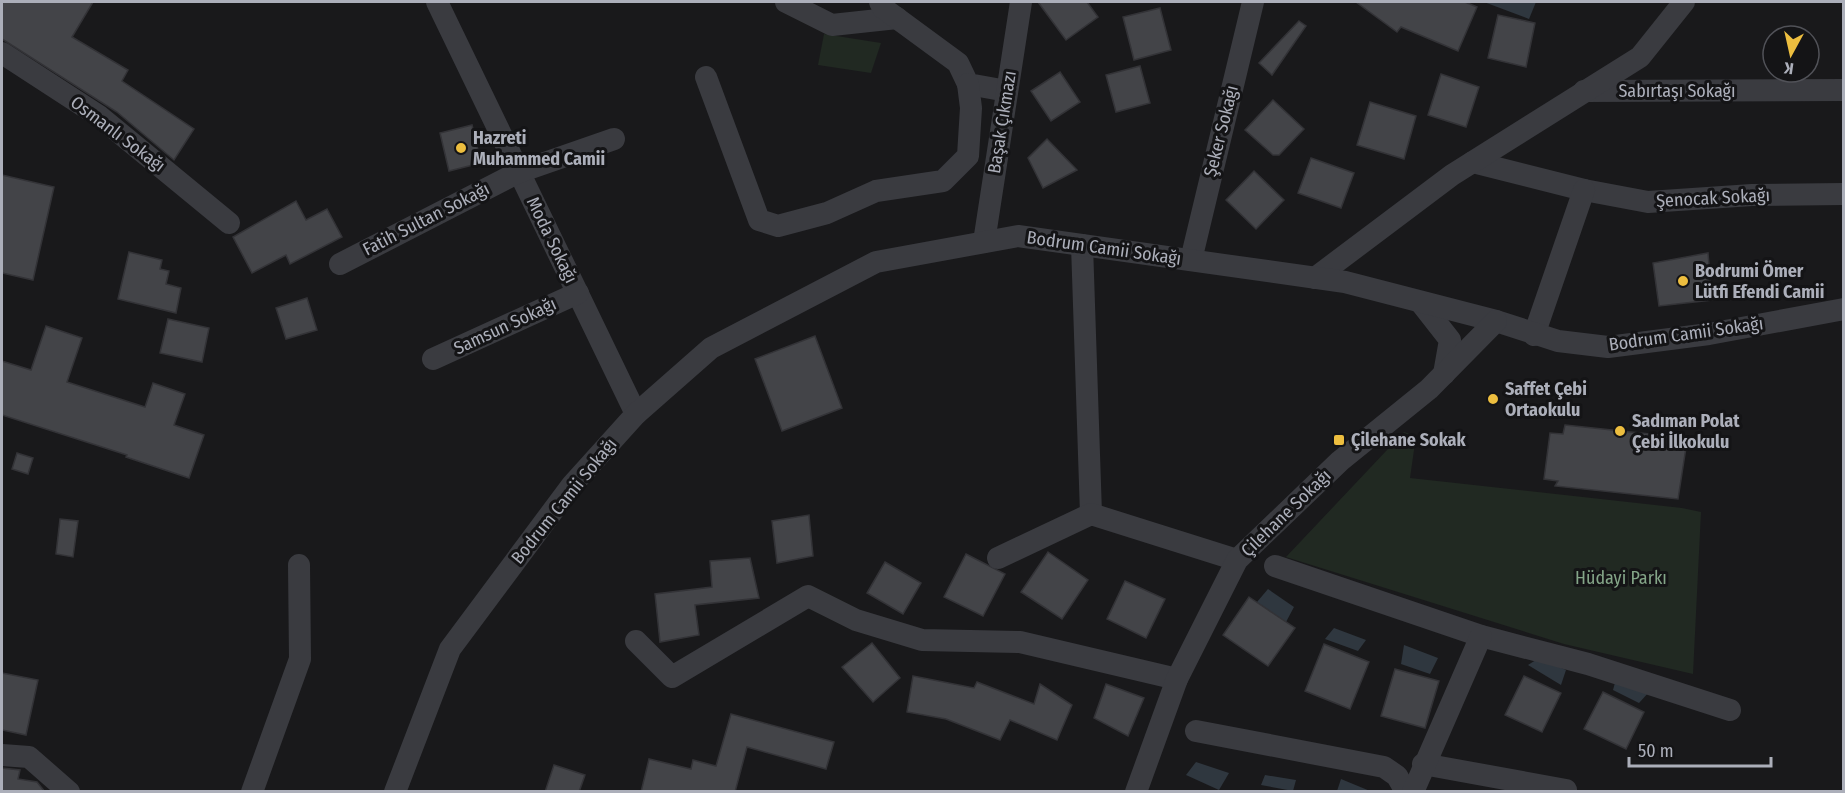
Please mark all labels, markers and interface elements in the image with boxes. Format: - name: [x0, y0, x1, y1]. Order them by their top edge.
- north arrow: [1761, 24, 1821, 84]
- text: K: [1782, 58, 1795, 78]
- street label: Başak Çıkmazı: [983, 69, 1021, 175]
- street label: Sabırtaşı Sokağı: [1618, 80, 1736, 102]
- street label: Şeker Sokağı: [1199, 83, 1243, 179]
- street label: Osmanlı Sokağı: [66, 91, 170, 177]
- place label: Hazreti Muhammed Camii: [473, 127, 605, 170]
- marker: Hazreti Muhammed Camii: [454, 141, 468, 155]
- street label: Fatih Sultan Sokağı: [359, 178, 493, 260]
- street label: Şenocak Sokağı: [1656, 184, 1770, 212]
- street label: Moda Sokağı: [522, 193, 582, 287]
- street label: Bodrum Camii Sokağı: [1025, 226, 1183, 270]
- place label: Bodrumi Ömer Lütfi Efendi Camii: [1695, 260, 1824, 303]
- marker: Bodrumi Ömer Lütfi Efendi Camii: [1676, 274, 1690, 288]
- street label: Samsun Sokağı: [450, 293, 560, 359]
- street label: Bodrum Camii Sokağı: [1607, 312, 1765, 356]
- place label: Saffet Çebi Ortaokulu: [1505, 378, 1587, 421]
- marker: Saffet Çebi Ortaokulu: [1486, 392, 1500, 406]
- place label: Sadıman Polat Çebi İlkokulu: [1632, 410, 1740, 453]
- marker: Sadıman Polat Çebi İlkokulu: [1613, 424, 1627, 438]
- place label: Çilehane Sokak: [1351, 429, 1467, 451]
- marker: Çilehane Sokak: [1332, 433, 1346, 447]
- street label: Bodrum Camii Sokağı: [506, 434, 622, 568]
- street label: Çilehane Sokağı: [1237, 465, 1335, 561]
- park label: Hüdayi Parkı: [1575, 567, 1667, 589]
- scale bar: [1629, 730, 1772, 768]
- text: 50 m: [1638, 740, 1674, 762]

